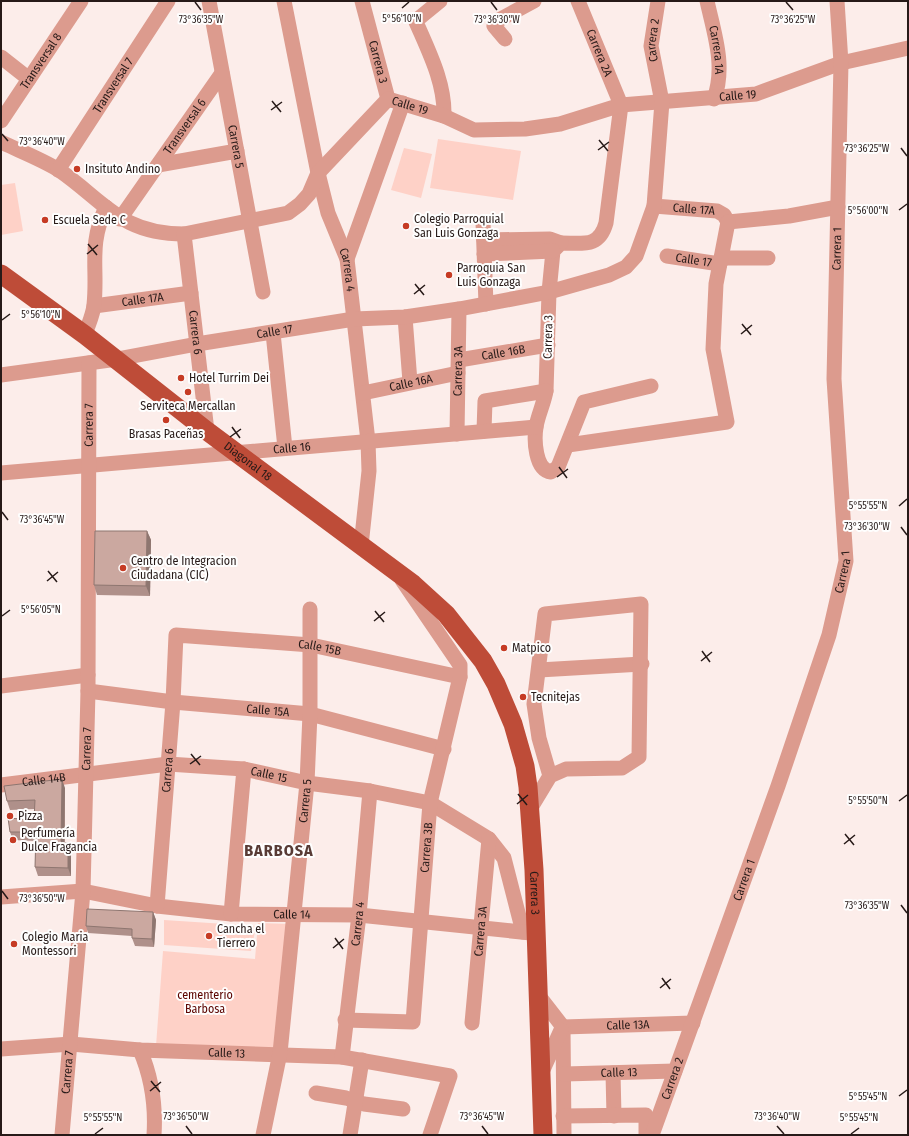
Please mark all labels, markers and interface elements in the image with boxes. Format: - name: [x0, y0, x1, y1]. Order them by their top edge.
- text: 5°56'10"N: [382, 13, 422, 25]
- text: 73°36'35"W: [179, 14, 224, 26]
- text: 73°36'30"W: [474, 14, 520, 26]
- text: 73°36'25"W: [771, 14, 816, 26]
- street label: Carrera 2: [644, 18, 662, 63]
- street label: Carrera 1A: [706, 24, 726, 75]
- street label: Carrera 2A: [583, 27, 616, 79]
- street label: Transversal 8: [17, 30, 65, 92]
- street label: Carrera 3: [366, 39, 391, 85]
- street label: Transversal 7: [90, 55, 136, 116]
- street label: Calle 19: [719, 87, 757, 104]
- street label: Calle 19: [390, 94, 430, 118]
- street label: Transversal 6: [161, 96, 209, 157]
- street label: Carrera 5: [225, 124, 247, 170]
- text: 73°36'40"W: [19, 136, 65, 148]
- text: 73°36'25"W: [845, 143, 890, 155]
- place label: Insituto Andino: [85, 162, 160, 176]
- marker: Insituto Andino: [72, 164, 82, 174]
- street label: Calle 17A: [672, 201, 716, 218]
- text: 5°56'00"N: [848, 205, 888, 217]
- place label: Colegio Parroquial San Luis Gonzaga: [414, 212, 504, 240]
- place label: Escuela Sede C: [53, 213, 126, 227]
- marker: Escuela Sede C: [40, 215, 50, 225]
- marker: Colegio Parroquial San Luis Gonzaga: [401, 221, 411, 231]
- street label: Carrera 1: [829, 227, 844, 270]
- street label: Carrera 4: [336, 246, 358, 293]
- street label: Calle 17: [675, 250, 713, 270]
- place label: Parroquia San Luis Gonzaga: [457, 261, 525, 289]
- marker: Parroquia San Luis Gonzaga: [444, 270, 454, 280]
- street label: Calle 17A: [121, 290, 165, 309]
- text: 5°56'10"N: [21, 309, 61, 321]
- street label: Carrera 6: [186, 309, 205, 355]
- street label: Carrera 3: [541, 315, 555, 359]
- street label: Calle 17: [255, 322, 294, 341]
- street label: Calle 16B: [481, 342, 527, 363]
- street label: Carrera 3A: [451, 345, 465, 396]
- place label: Hotel Turrim Dei: [189, 371, 269, 385]
- street label: Calle 16A: [388, 371, 434, 394]
- marker: Hotel Turrim Dei: [176, 373, 186, 383]
- marker: Serviteca Mercallan: [183, 387, 193, 397]
- place label: Serviteca Mercallan: [140, 399, 236, 413]
- street label: Carrera 7: [82, 403, 96, 447]
- marker: Brasas Paceñas: [161, 415, 171, 425]
- place label: Brasas Paceñas: [129, 427, 203, 441]
- street label: Diagonal 18: [221, 439, 275, 484]
- street label: Calle 16: [273, 439, 311, 457]
- text: 5°55'55"N: [849, 500, 887, 512]
- text: 73°36'45"W: [20, 514, 65, 526]
- text: 73°36'30"W: [844, 521, 890, 533]
- street label: Carrera 1: [832, 550, 853, 595]
- place label: Centro de Integracion Ciudadana (CIC): [131, 554, 236, 582]
- marker: Centro de Integracion Ciudadana (CIC): [118, 563, 128, 573]
- text: 5°56'05"N: [21, 604, 61, 616]
- street label: Calle 15B: [298, 637, 343, 658]
- place label: Matpico: [512, 641, 551, 655]
- marker: Matpico: [499, 643, 509, 653]
- place label: Tecnitejas: [531, 690, 580, 704]
- marker: Tecnitejas: [518, 692, 528, 702]
- street label: Calle 15A: [246, 701, 291, 719]
- street label: Carrera 7: [79, 727, 94, 771]
- street label: Carrera 6: [159, 748, 176, 793]
- street label: Calle 15: [249, 764, 289, 785]
- street label: Calle 14B: [21, 770, 67, 789]
- street label: Carrera 5: [296, 778, 314, 824]
- text: 5°55'50"N: [848, 795, 888, 807]
- place label: Pizza: [18, 809, 43, 823]
- marker: Pizza: [5, 811, 15, 821]
- street label: Carrera 3B: [418, 821, 436, 873]
- place label: Perfumería Dulce Fragancia: [21, 826, 97, 854]
- marker: Perfumería Dulce Fragancia: [8, 835, 18, 845]
- district label: BARBOSA: [244, 841, 314, 860]
- street label: Carrera 1: [730, 857, 758, 903]
- street label: Carrera 3: [527, 871, 543, 915]
- text: 73°36'50"W: [19, 893, 65, 905]
- text: 73°36'35"W: [845, 900, 890, 912]
- street label: Carrera 4: [348, 901, 367, 947]
- street label: Carrera 3A: [471, 905, 490, 957]
- street label: Calle 14: [273, 907, 311, 922]
- place label: Cancha el Tierrero: [217, 922, 264, 950]
- place label: Colegio Maria Montessori: [22, 930, 89, 958]
- marker: Cancha el Tierrero: [204, 931, 214, 941]
- marker: Colegio Maria Montessori: [9, 939, 19, 949]
- park label: cementerio Barbosa: [177, 988, 233, 1016]
- street label: Calle 13A: [606, 1017, 650, 1033]
- street label: Calle 13: [208, 1045, 245, 1061]
- street label: Carrera 7: [59, 1050, 76, 1094]
- street label: Carrera 2: [658, 1056, 686, 1102]
- street label: Calle 13: [600, 1065, 638, 1080]
- text: 5°55'45"N: [849, 1091, 887, 1103]
- text: 73°36'50"W: [163, 1111, 209, 1123]
- text: 73°36'45"W: [460, 1111, 505, 1123]
- text: 73°36'40"W: [754, 1111, 800, 1123]
- text: 5°55'55"N: [84, 1112, 122, 1124]
- text: 5°55'45"N: [840, 1112, 878, 1124]

